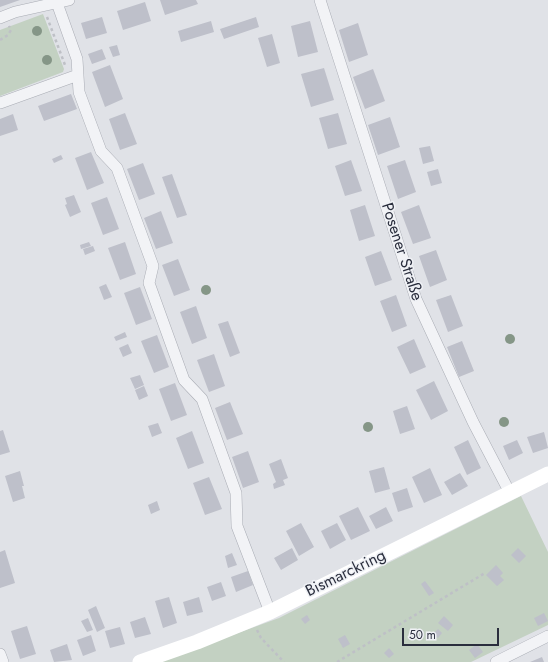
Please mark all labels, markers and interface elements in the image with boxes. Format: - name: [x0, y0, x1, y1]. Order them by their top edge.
- street label: Posener Straße: [376, 201, 426, 303]
- street label: Bismarckring: [303, 546, 389, 602]
- scale bar: [404, 620, 501, 646]
- text: 50 m: [409, 626, 436, 644]

